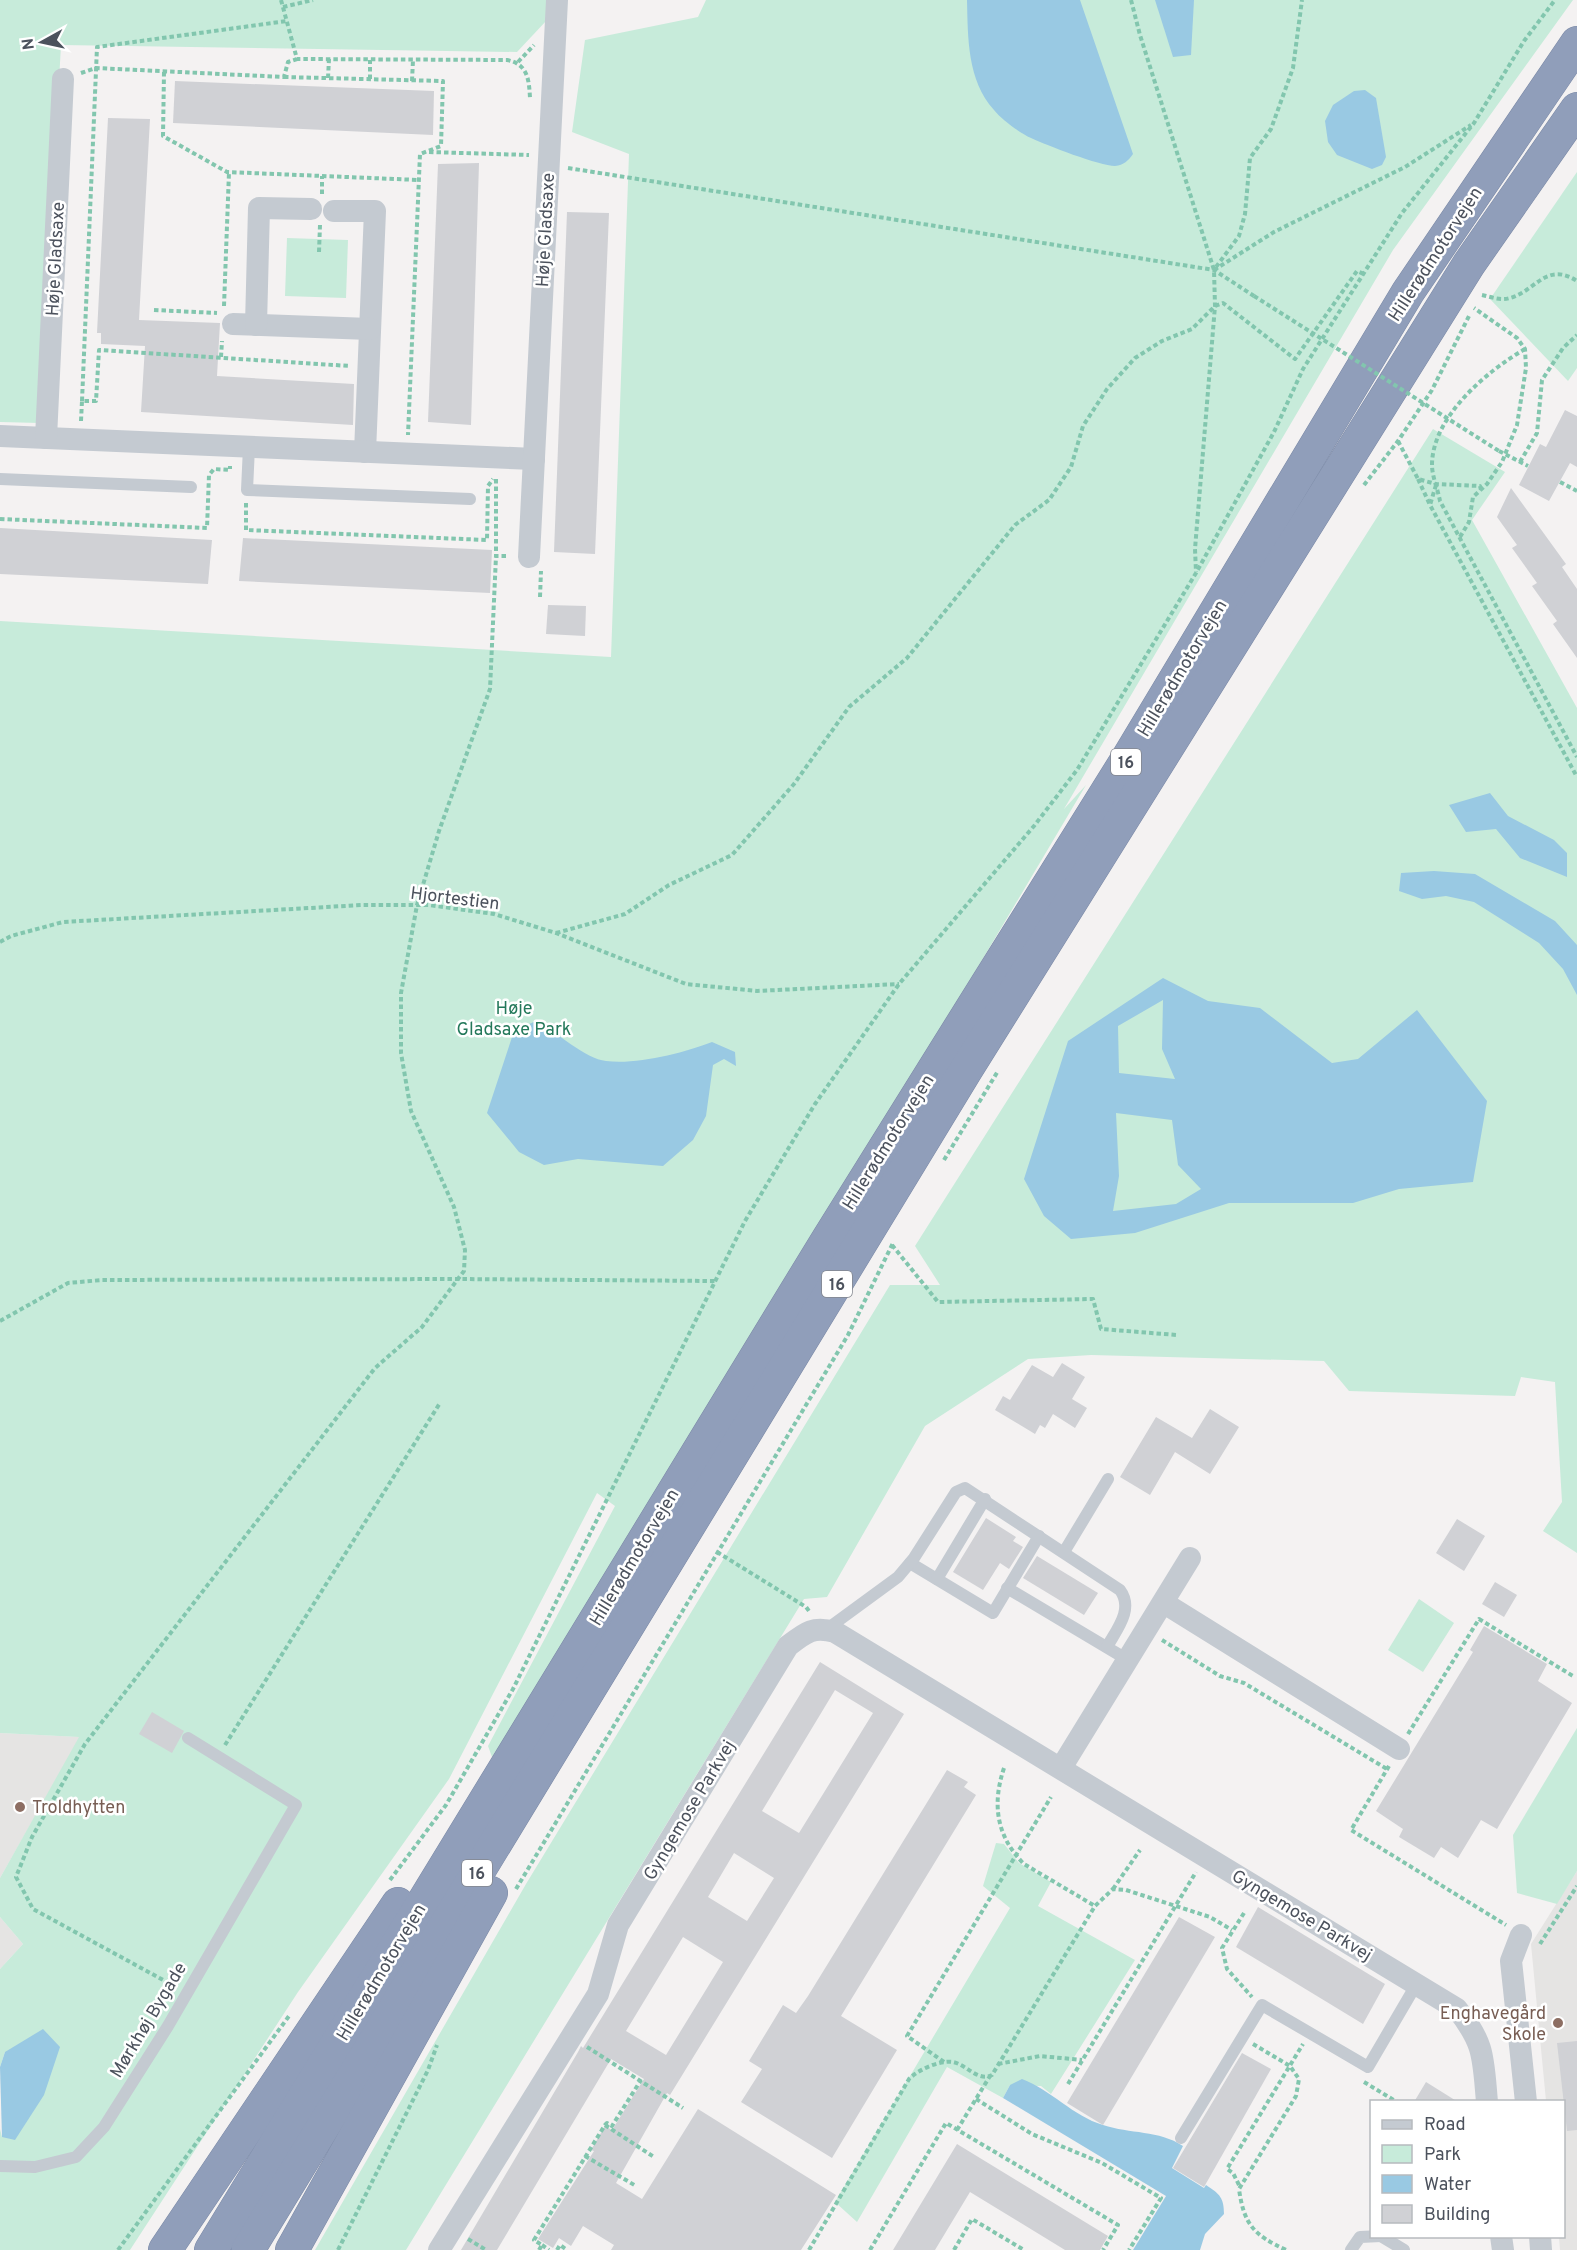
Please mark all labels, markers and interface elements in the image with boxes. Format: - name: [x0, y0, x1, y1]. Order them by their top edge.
- north arrow: [12, 12, 72, 72]
- text: N: [18, 37, 40, 51]
- street label: Høje Gladsaxe: [532, 172, 561, 288]
- street label: Hillerødmotorvejen: [1384, 183, 1488, 326]
- street label: Høje Gladsaxe: [42, 201, 71, 317]
- street label: Hillerødmotorvejen: [1133, 596, 1233, 742]
- road number: 16: [1111, 749, 1141, 775]
- street label: Hjortestien: [409, 883, 501, 916]
- park label: Høje Gladsaxe Park: [457, 998, 571, 1042]
- street label: Hillerødmotorvejen: [838, 1071, 940, 1215]
- road number: 16: [822, 1271, 852, 1297]
- street label: Hillerødmotorvejen: [585, 1485, 685, 1631]
- street label: Gyngemose Parkvej: [639, 1736, 741, 1885]
- place label: Troldhytten: [32, 1797, 125, 1820]
- marker: Troldhytten: [13, 1800, 27, 1814]
- road number: 16: [462, 1860, 492, 1886]
- street label: Gyngemose Parkvej: [1227, 1865, 1376, 1967]
- street label: Hillerødmotorvejen: [332, 1900, 432, 2046]
- street label: Mørkhøj Bygade: [106, 1959, 193, 2083]
- place label: Enghavegård Skole: [1440, 2003, 1546, 2047]
- marker: Enghavegård Skole: [1551, 2016, 1565, 2030]
- legend: [1370, 2100, 1565, 2238]
- text: Road: [1424, 2114, 1466, 2137]
- text: Park: [1424, 2144, 1461, 2167]
- text: Water: [1424, 2174, 1471, 2197]
- text: Building: [1424, 2204, 1490, 2227]

